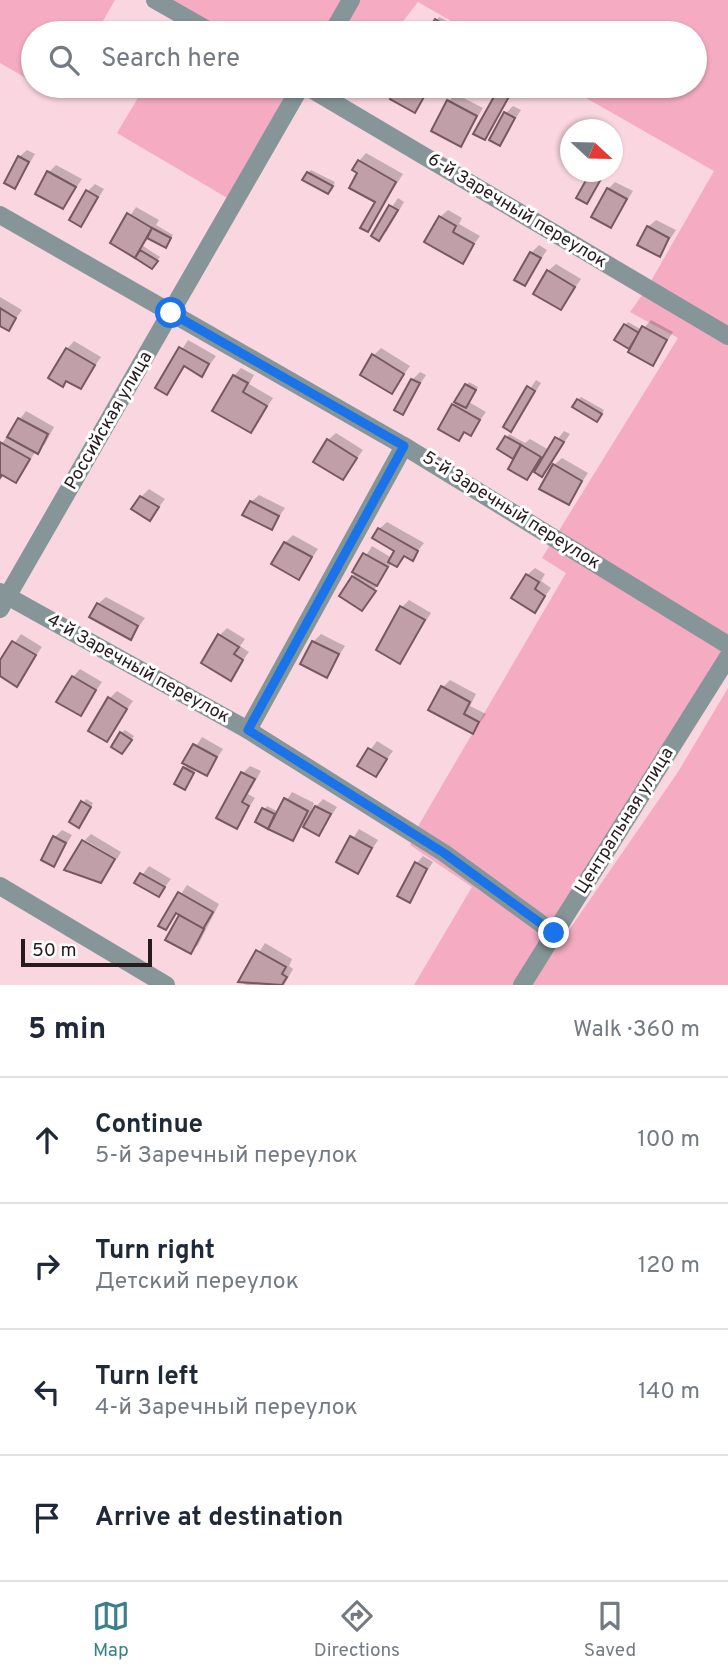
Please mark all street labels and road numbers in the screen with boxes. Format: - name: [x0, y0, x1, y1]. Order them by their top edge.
- street label: 6-й Заречный переулок: [423, 148, 611, 274]
- street label: Российская улица: [60, 348, 158, 494]
- street label: 5-й Заречный переулок: [418, 447, 604, 575]
- street label: 4-й Заречный переулок: [43, 609, 233, 729]
- street label: Центральная улица: [571, 743, 679, 899]

